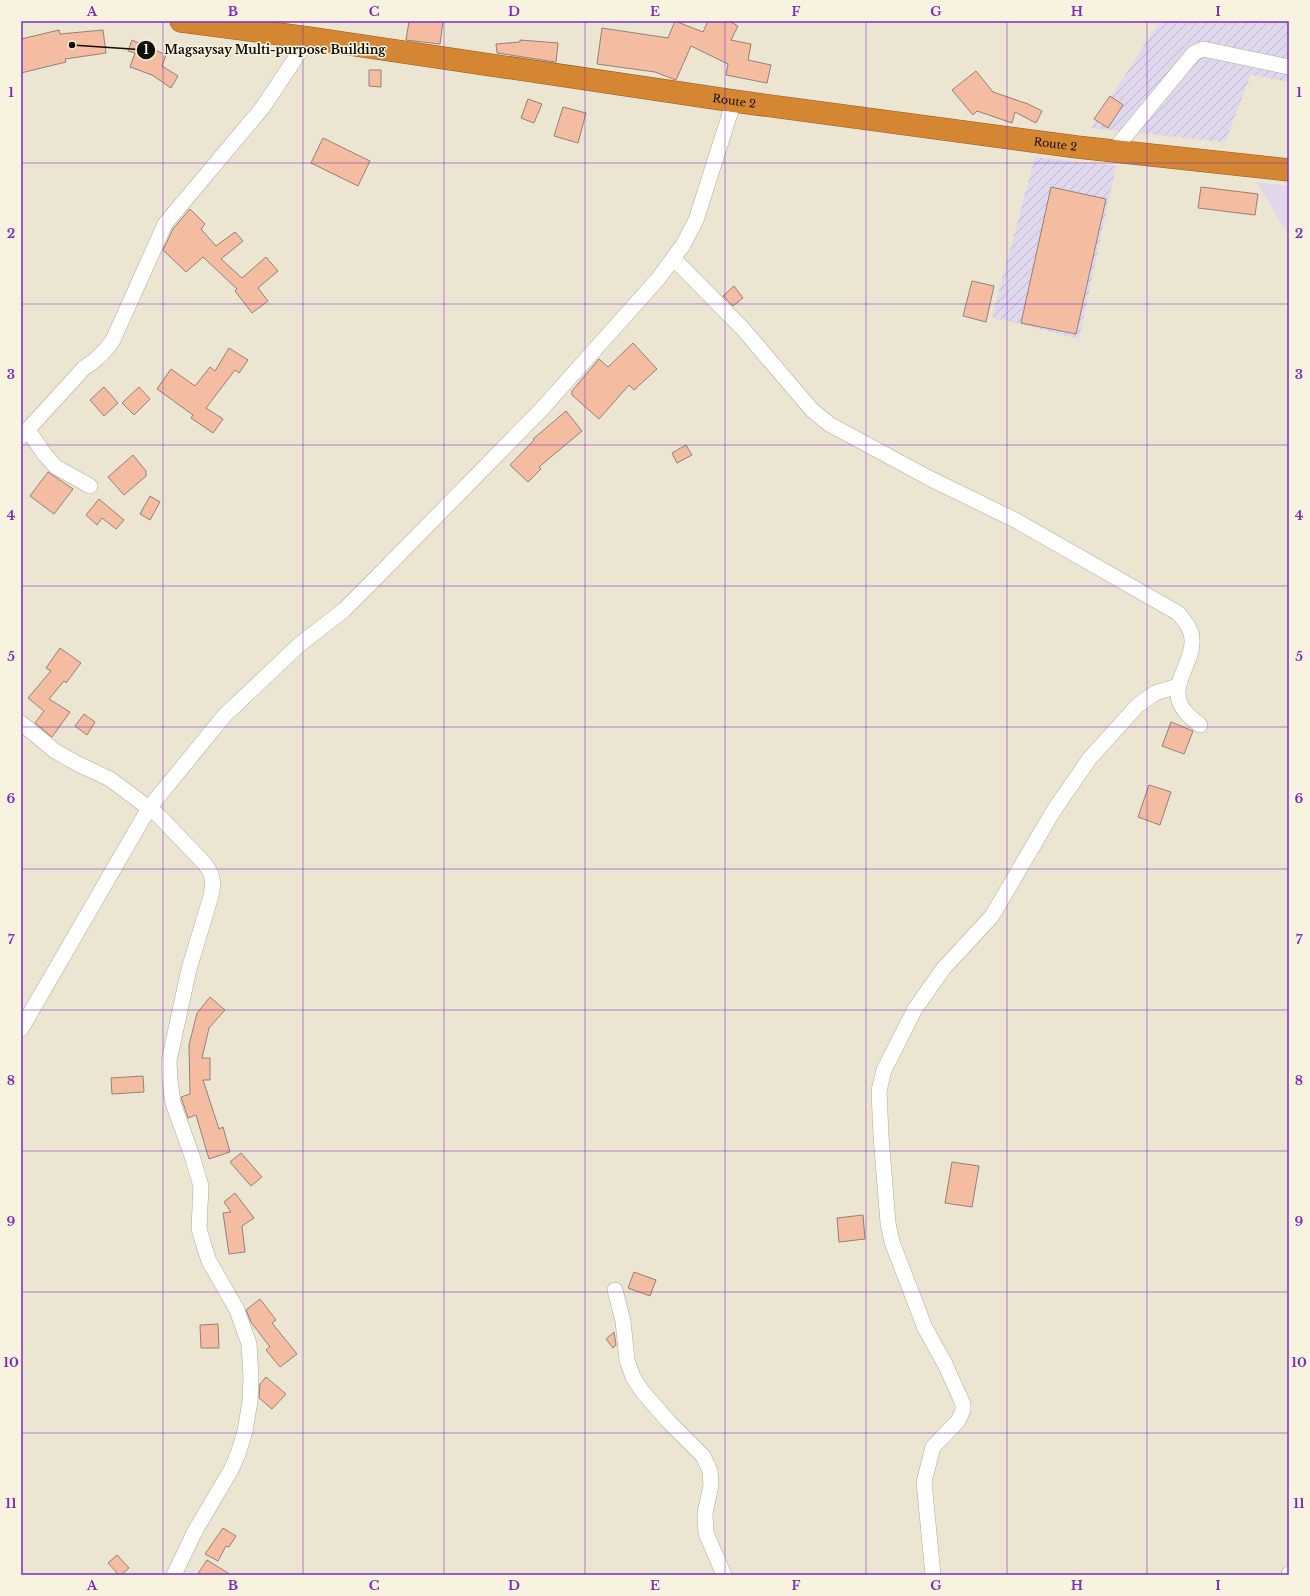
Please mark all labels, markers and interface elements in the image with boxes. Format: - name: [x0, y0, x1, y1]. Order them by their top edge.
- text: A: [86, 3, 98, 20]
- text: B: [228, 3, 238, 20]
- text: C: [369, 3, 380, 20]
- text: D: [508, 3, 520, 20]
- text: E: [650, 3, 660, 20]
- text: F: [792, 3, 801, 20]
- text: G: [930, 3, 942, 20]
- text: H: [1071, 3, 1083, 20]
- text: I: [1215, 3, 1221, 20]
- callout: Magsaysay Multi-purpose Building: [136, 38, 394, 62]
- text: 1: [143, 42, 149, 57]
- text: Magsaysay Multi-purpose Building: [164, 42, 386, 57]
- text: 1: [8, 84, 14, 101]
- text: 1: [1296, 84, 1302, 101]
- street label: Route 2: [712, 91, 757, 111]
- street label: Route 2: [1033, 134, 1078, 154]
- text: 2: [7, 225, 15, 242]
- text: 2: [1295, 225, 1303, 242]
- text: 3: [7, 366, 15, 383]
- text: 3: [1295, 366, 1303, 383]
- text: 4: [7, 507, 16, 524]
- text: 4: [1295, 507, 1304, 524]
- text: 5: [7, 648, 15, 665]
- text: 5: [1295, 648, 1303, 665]
- text: 6: [7, 790, 16, 807]
- text: 6: [1295, 790, 1304, 807]
- text: 7: [8, 931, 15, 948]
- text: 7: [1296, 931, 1303, 948]
- text: 8: [7, 1072, 15, 1089]
- text: 8: [1295, 1072, 1303, 1089]
- text: 9: [7, 1213, 16, 1230]
- text: 9: [1295, 1213, 1304, 1230]
- text: 10: [3, 1354, 19, 1371]
- text: 10: [1291, 1354, 1307, 1371]
- text: 11: [5, 1495, 17, 1512]
- text: 11: [1293, 1495, 1305, 1512]
- text: A: [86, 1577, 98, 1594]
- text: B: [228, 1577, 238, 1594]
- text: C: [369, 1577, 380, 1594]
- text: D: [508, 1577, 520, 1594]
- text: E: [650, 1577, 660, 1594]
- text: F: [792, 1577, 801, 1594]
- text: G: [930, 1577, 942, 1594]
- text: H: [1071, 1577, 1083, 1594]
- text: I: [1215, 1577, 1221, 1594]

